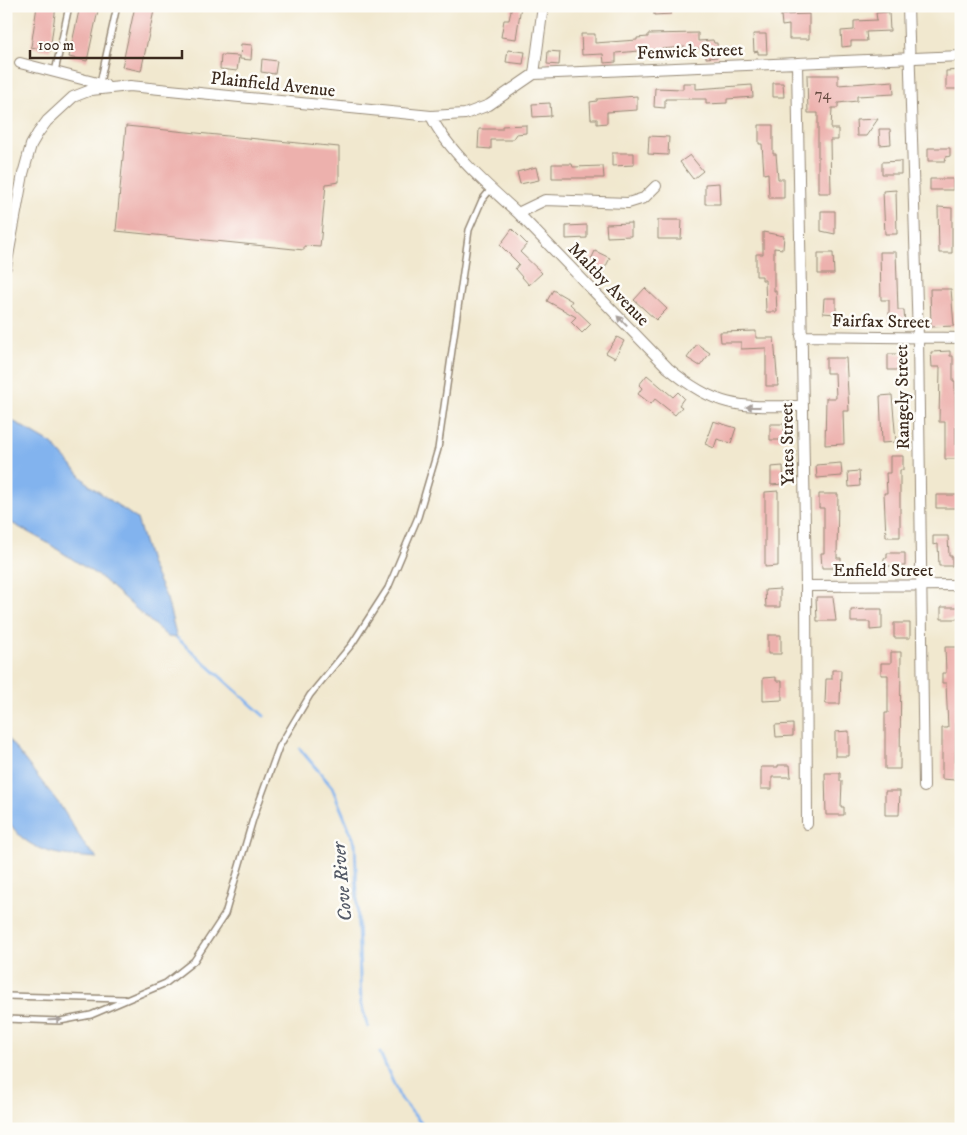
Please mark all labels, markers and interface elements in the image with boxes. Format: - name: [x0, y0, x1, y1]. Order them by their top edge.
- scale bar: [30, 28, 182, 60]
- text: 100 m: [38, 36, 74, 55]
- street label: Fenwick Street: [636, 39, 744, 65]
- street label: Plainfield Avenue: [209, 68, 336, 102]
- house number: 74: [815, 85, 832, 104]
- street label: Maltby Avenue: [563, 238, 654, 331]
- street label: Fairfax Street: [832, 310, 930, 334]
- one-way arrow: [616, 315, 628, 327]
- street label: Rangely Street: [891, 344, 915, 450]
- street label: Yates Street: [776, 402, 800, 486]
- one-way arrow: [745, 403, 761, 411]
- street label: Enfield Street: [833, 560, 934, 582]
- water label: Cove River: [327, 839, 357, 923]
- one-way arrow: [47, 1016, 63, 1024]

